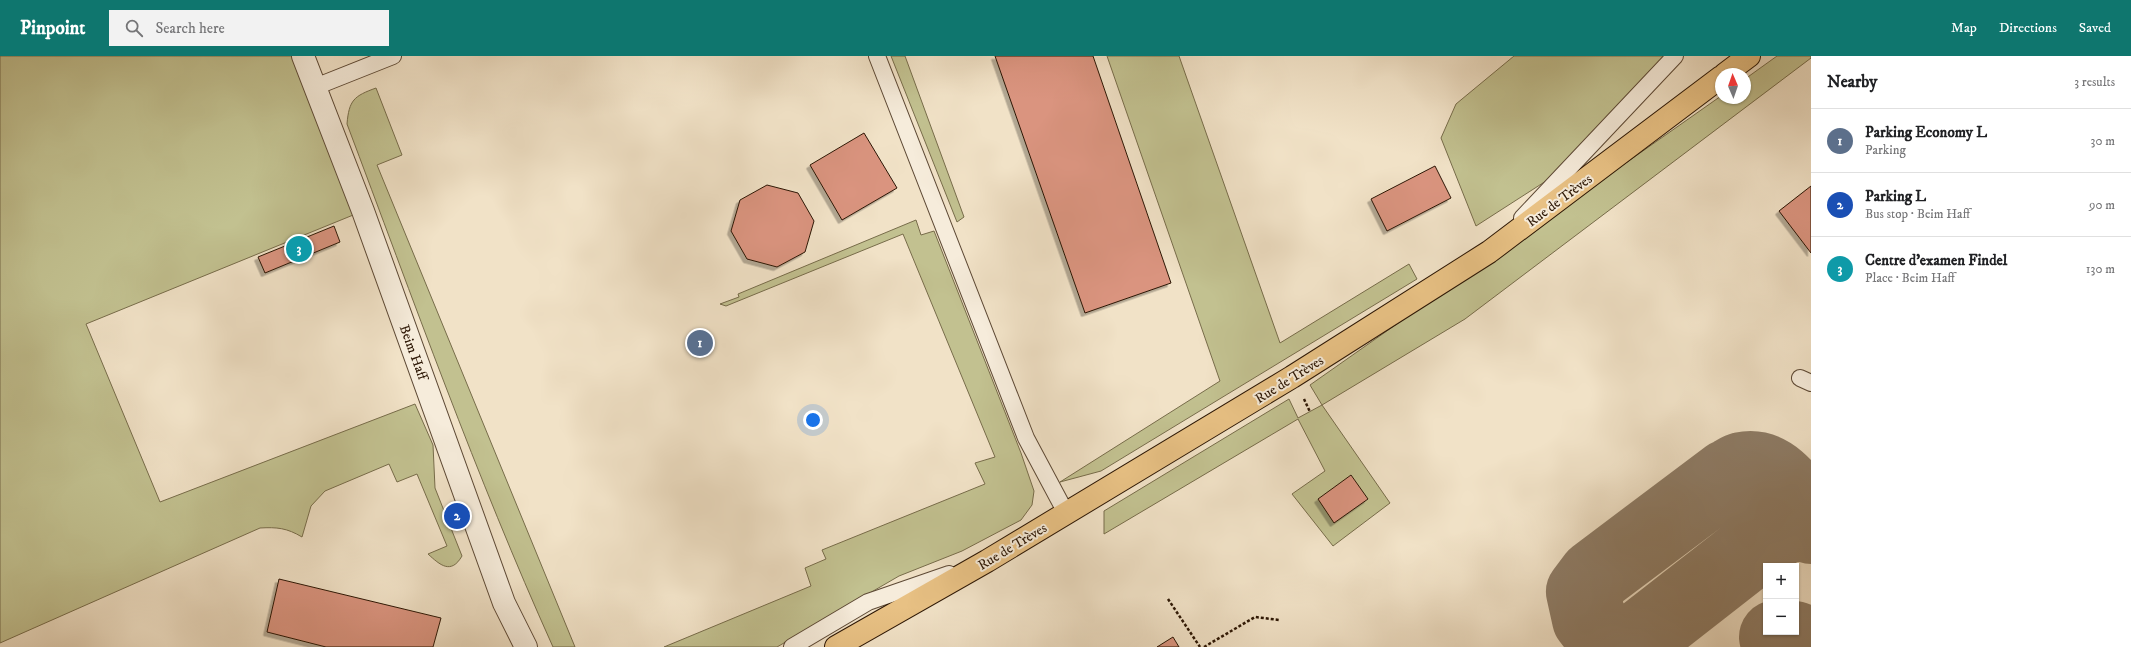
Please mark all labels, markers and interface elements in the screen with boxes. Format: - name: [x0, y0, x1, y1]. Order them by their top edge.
- search box: [109, 10, 389, 46]
- text: Pinpoint: [20, 17, 85, 40]
- icon: search: [123, 17, 145, 39]
- text: Search here: [155, 19, 225, 38]
- text: Map: [1951, 19, 1977, 37]
- text: Directions: [1999, 19, 2057, 37]
- text: Saved: [2079, 19, 2111, 37]
- north arrow: [1715, 68, 1751, 104]
- text: Nearby: [1827, 71, 1877, 93]
- text: 3 results: [2074, 74, 2115, 90]
- text: Parking Economy L: [1865, 123, 1987, 142]
- text: 1: [1838, 133, 1842, 149]
- text: 30 m: [2091, 133, 2115, 149]
- text: Parking: [1865, 142, 1906, 158]
- street label: Rue de Trèves: [1523, 170, 1596, 231]
- text: Parking L: [1865, 187, 1926, 206]
- text: 2: [1837, 197, 1843, 213]
- text: 90 m: [2089, 197, 2115, 213]
- text: Bus stop · Beim Haff: [1865, 206, 1970, 222]
- pin: 3: [286, 234, 312, 264]
- text: Centre d'examen Findel: [1865, 251, 2007, 270]
- text: 3: [1838, 261, 1842, 277]
- text: 130 m: [2086, 261, 2115, 277]
- text: Place · Beim Haff: [1865, 270, 1955, 286]
- street label: Beim Haff: [395, 322, 432, 384]
- pin: 1: [687, 328, 713, 358]
- street label: Rue de Trèves: [1252, 352, 1327, 408]
- your location: [803, 410, 823, 430]
- pin: 2: [444, 501, 470, 531]
- street label: Rue de Trèves: [975, 519, 1051, 575]
- map controls: [1763, 563, 1799, 635]
- button: +: [1763, 563, 1799, 599]
- button: −: [1763, 599, 1799, 635]

